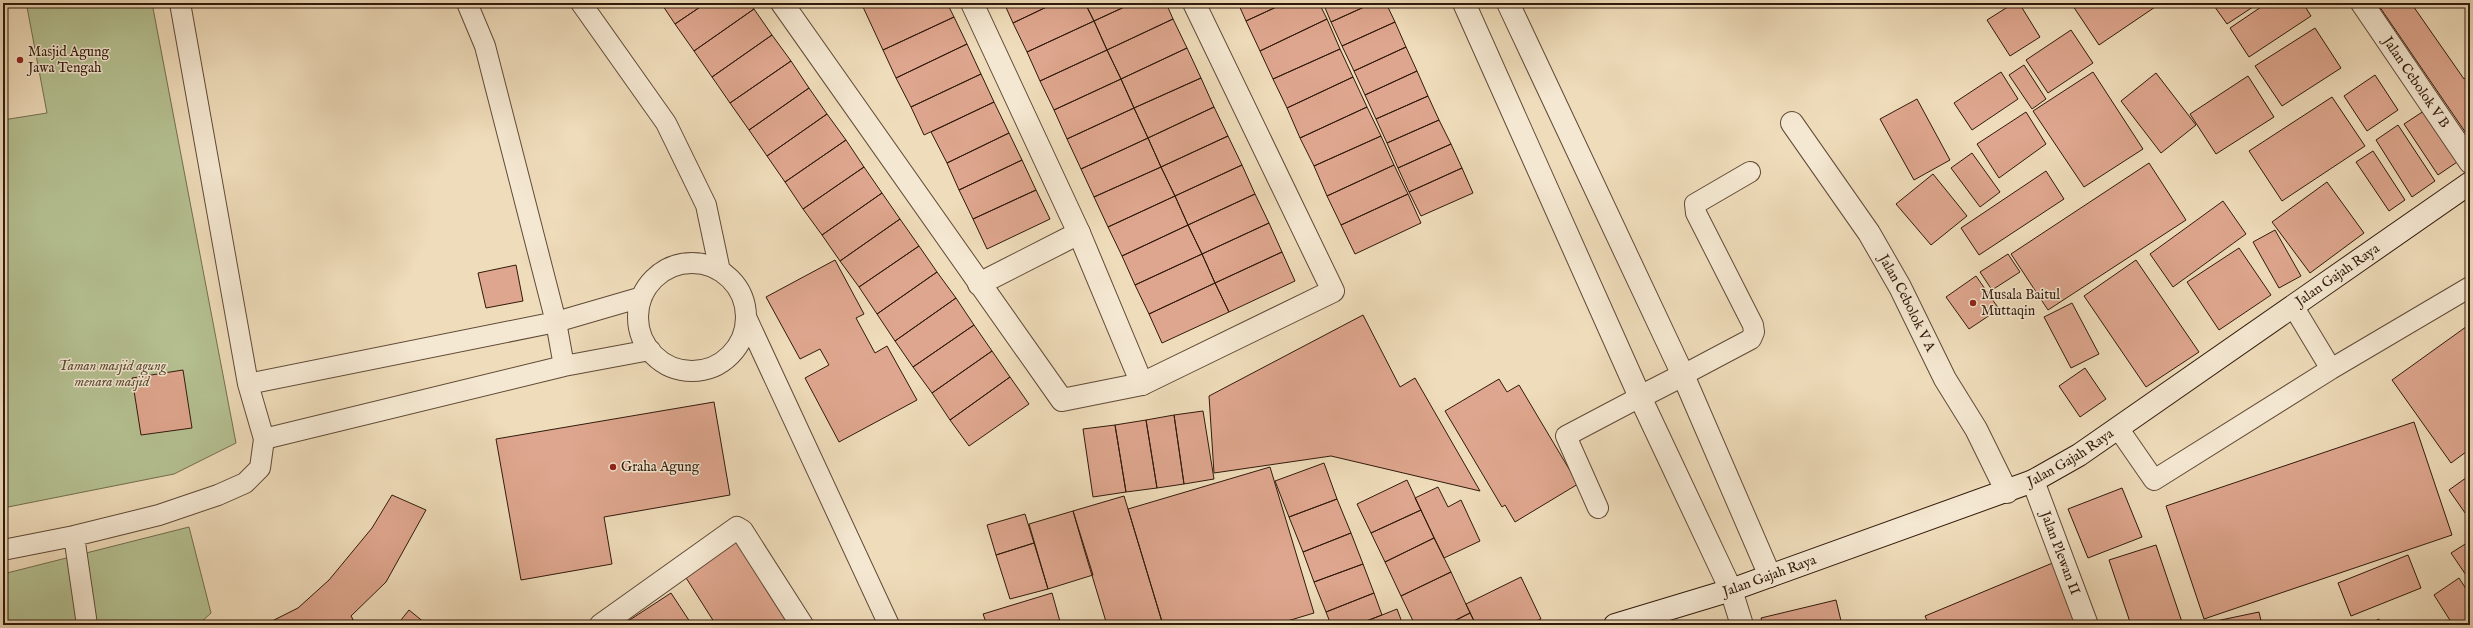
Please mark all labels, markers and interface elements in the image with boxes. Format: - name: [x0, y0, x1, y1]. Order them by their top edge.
- street label: Jalan Cebolok V B: [2377, 32, 2453, 132]
- place label: Masjid Agung Jawa Tengah: [26, 43, 109, 77]
- marker: Masjid Agung Jawa Tengah: [15, 55, 25, 65]
- street label: Jalan Gajah Raya: [2290, 239, 2384, 312]
- street label: Jalan Cebolok V A: [1873, 250, 1939, 355]
- place label: Musala Baitul Muttaqin: [1981, 286, 2060, 320]
- marker: Musala Baitul Muttaqin: [1968, 298, 1978, 308]
- park label: Taman masjid agung menara masjid: [58, 357, 167, 391]
- street label: Jalan Gajah Raya: [2023, 424, 2118, 492]
- place label: Graha Agung: [621, 458, 700, 476]
- marker: Graha Agung: [608, 462, 618, 472]
- street label: Jalan Plewan II: [2035, 507, 2084, 597]
- street label: Jalan Gajah Raya: [1719, 551, 1820, 602]

